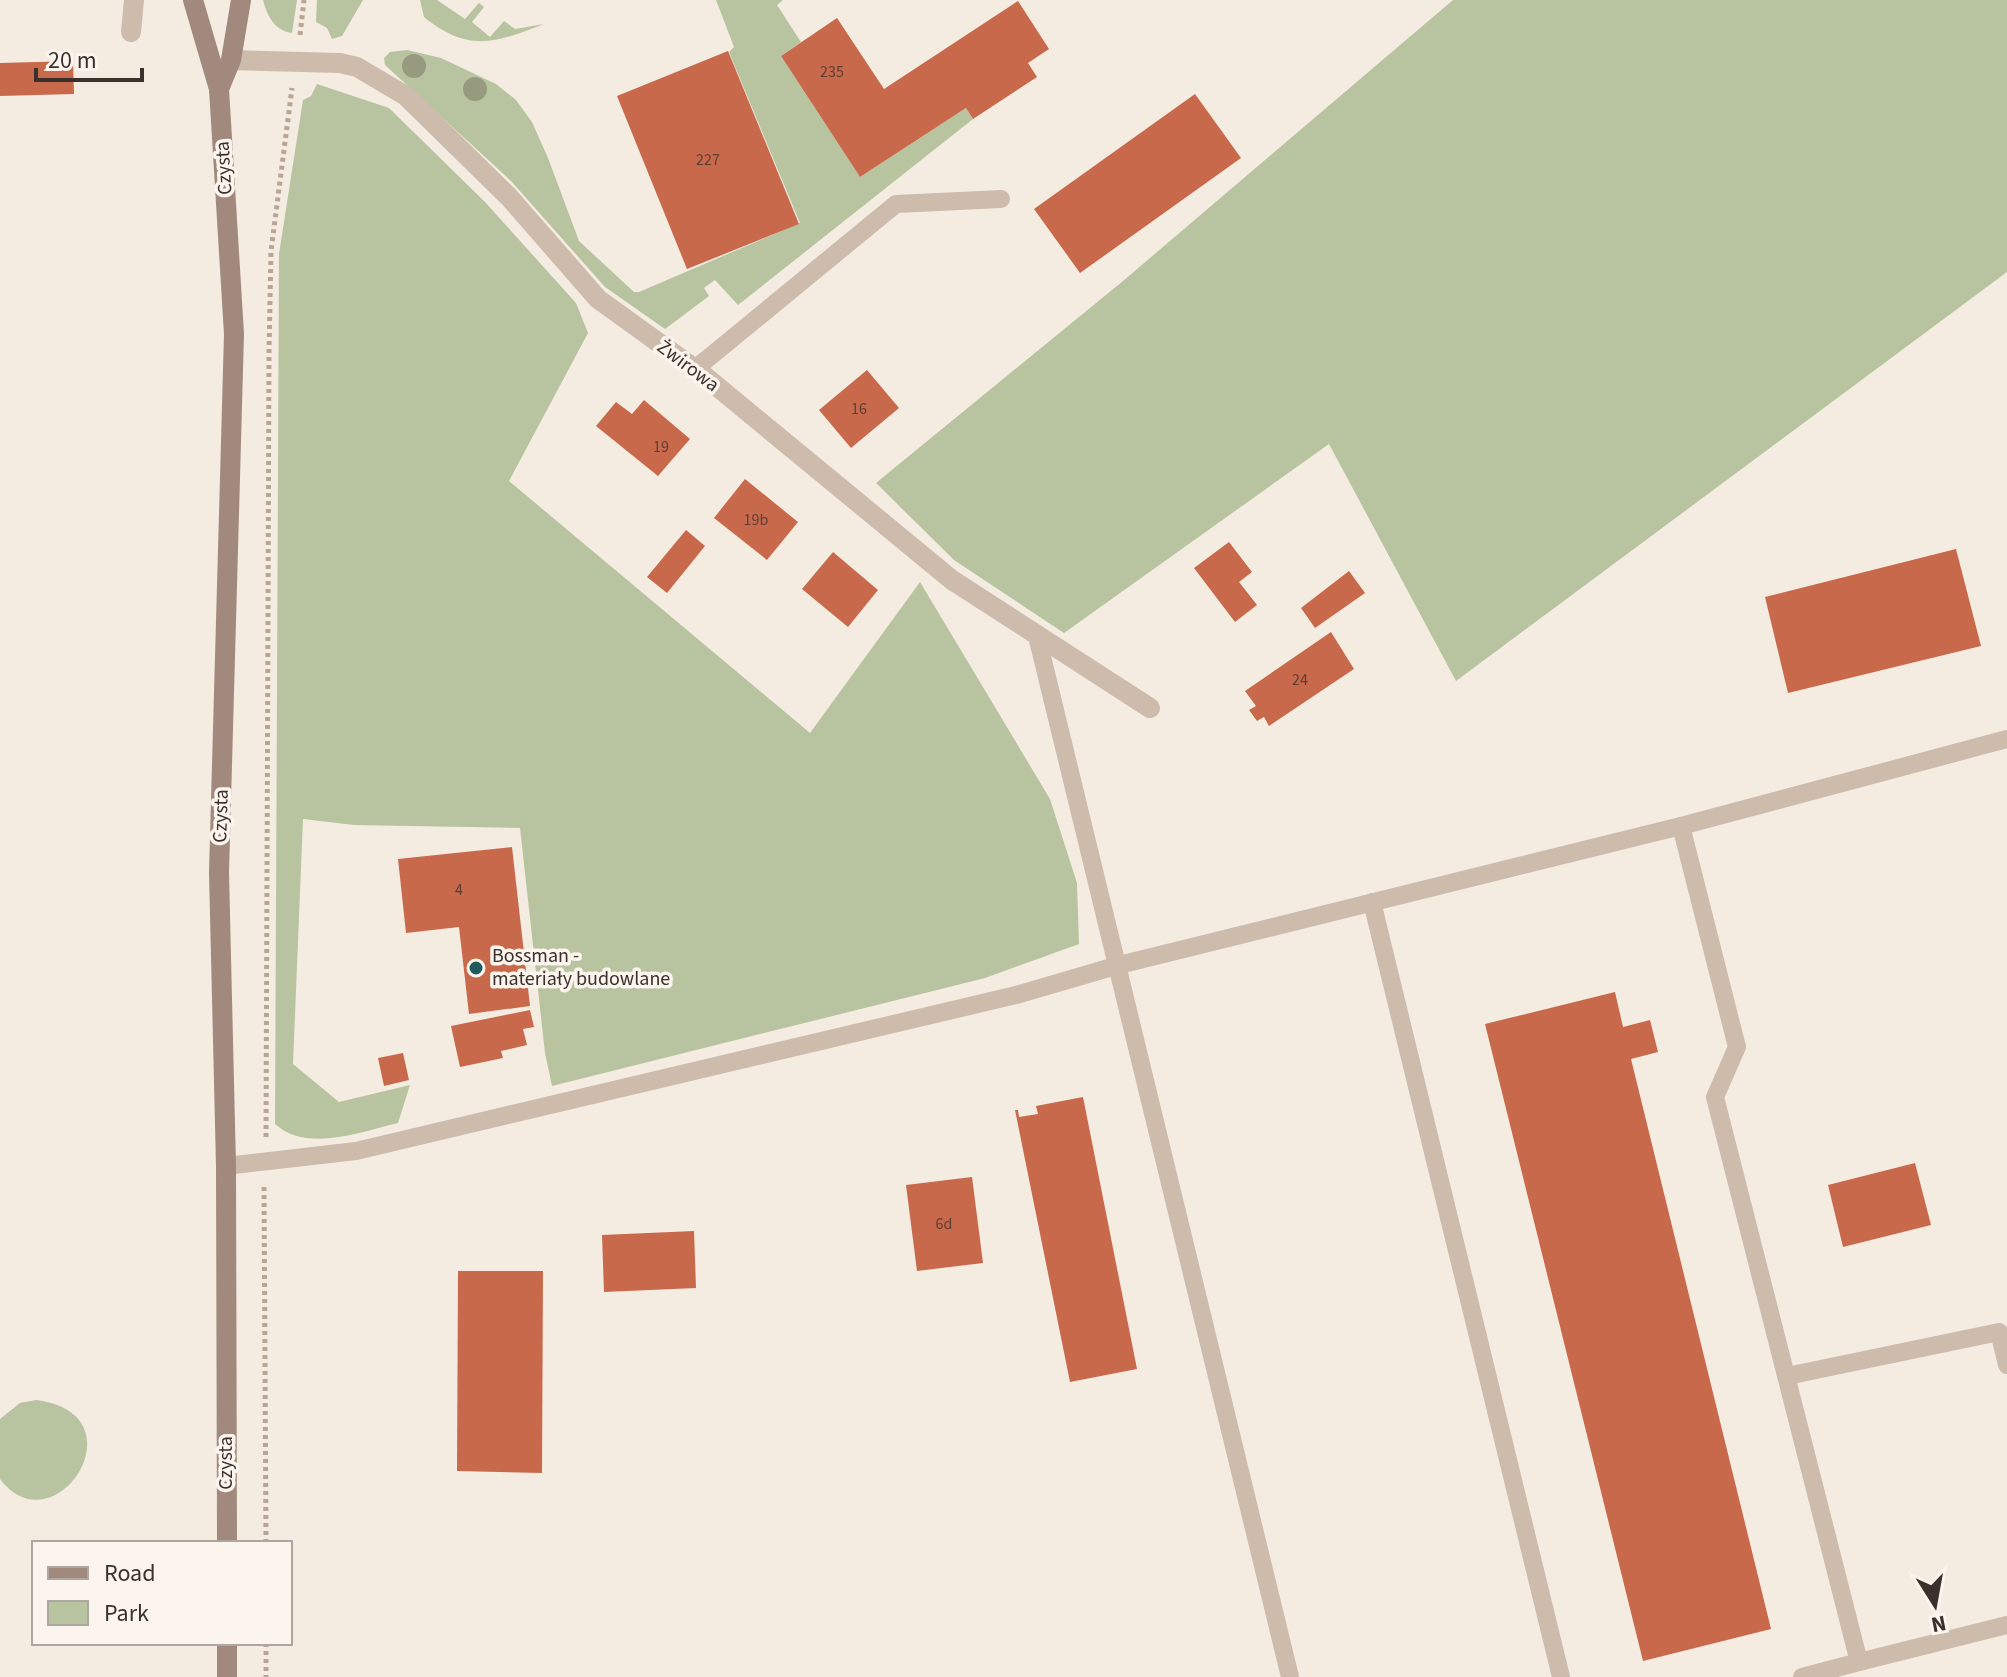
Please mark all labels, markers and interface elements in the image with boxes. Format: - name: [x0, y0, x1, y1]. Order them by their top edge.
- scale bar: [36, 32, 142, 82]
- text: 20 m: [48, 43, 97, 78]
- house number: 235: [820, 61, 844, 83]
- street label: Czysta: [209, 141, 239, 195]
- house number: 227: [696, 149, 720, 171]
- street label: Żwirowa: [651, 333, 725, 399]
- house number: 16: [851, 398, 867, 420]
- house number: 19: [653, 436, 669, 458]
- house number: 19b: [744, 509, 769, 531]
- house number: 24: [1292, 669, 1308, 691]
- street label: Czysta: [206, 789, 236, 843]
- house number: 4: [455, 879, 463, 901]
- place label: Bossman - materiały budowlane: [492, 942, 670, 993]
- marker: Bossman - materiały budowlane: [467, 959, 485, 977]
- house number: 6d: [936, 1213, 952, 1235]
- street label: Czysta: [212, 1436, 240, 1490]
- legend: [32, 1541, 292, 1645]
- text: Road: [104, 1556, 156, 1591]
- north arrow: [1895, 1565, 1975, 1645]
- text: Park: [104, 1596, 149, 1631]
- text: N: [1928, 1607, 1949, 1641]

